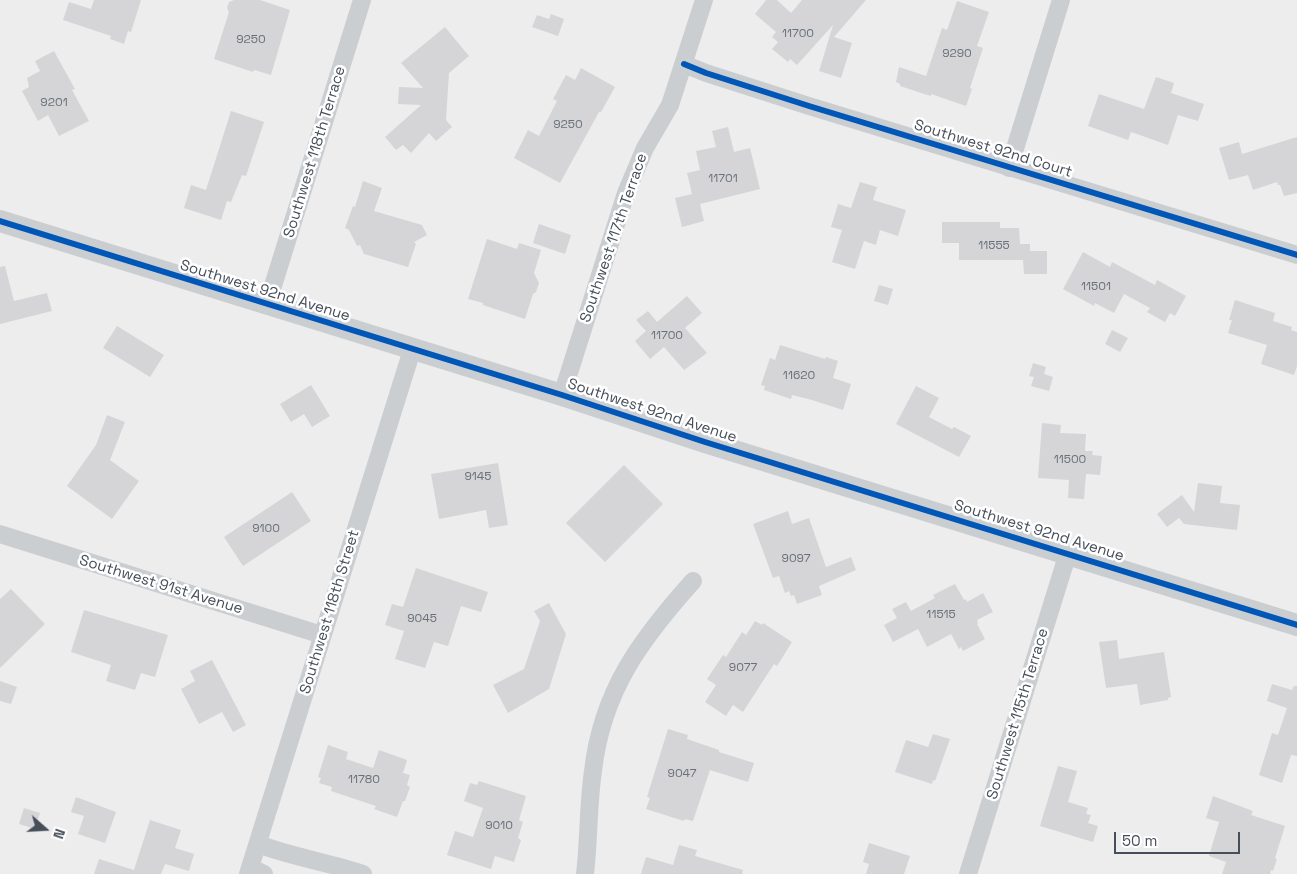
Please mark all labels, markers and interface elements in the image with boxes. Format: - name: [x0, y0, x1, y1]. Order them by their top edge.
- house number: 11700: [782, 27, 814, 41]
- house number: 9250: [236, 33, 266, 47]
- house number: 9290: [942, 47, 972, 61]
- street label: Southwest 118th Terrace: [280, 64, 350, 240]
- house number: 9201: [40, 96, 68, 110]
- street label: Southwest 92nd Court: [912, 116, 1074, 182]
- house number: 9250: [553, 118, 583, 132]
- street label: Southwest 117th Terrace: [577, 151, 651, 325]
- house number: 11701: [708, 172, 738, 186]
- house number: 11555: [978, 239, 1010, 253]
- street label: Southwest 92nd Avenue: [178, 257, 352, 325]
- house number: 11501: [1081, 280, 1111, 294]
- house number: 11700: [651, 329, 683, 343]
- house number: 11620: [783, 369, 815, 383]
- street label: Southwest 92nd Avenue: [565, 375, 739, 447]
- house number: 11500: [1054, 453, 1086, 467]
- house number: 9145: [464, 470, 492, 484]
- street label: Southwest 92nd Avenue: [952, 497, 1126, 565]
- house number: 9100: [252, 522, 280, 536]
- street label: Southwest 118th Street: [296, 528, 364, 696]
- street label: Southwest 91st Avenue: [77, 552, 245, 618]
- house number: 9097: [782, 552, 810, 566]
- house number: 11515: [926, 608, 956, 622]
- house number: 9045: [407, 612, 437, 626]
- street label: Southwest 115th Terrace: [983, 626, 1053, 802]
- house number: 9077: [729, 661, 757, 675]
- house number: 9047: [668, 767, 696, 781]
- house number: 11780: [348, 773, 380, 787]
- north arrow: [20, 804, 70, 854]
- house number: 9010: [485, 819, 513, 833]
- scale bar: [1117, 822, 1243, 854]
- text: N: [49, 827, 69, 841]
- text: 50 m: [1122, 831, 1157, 850]

